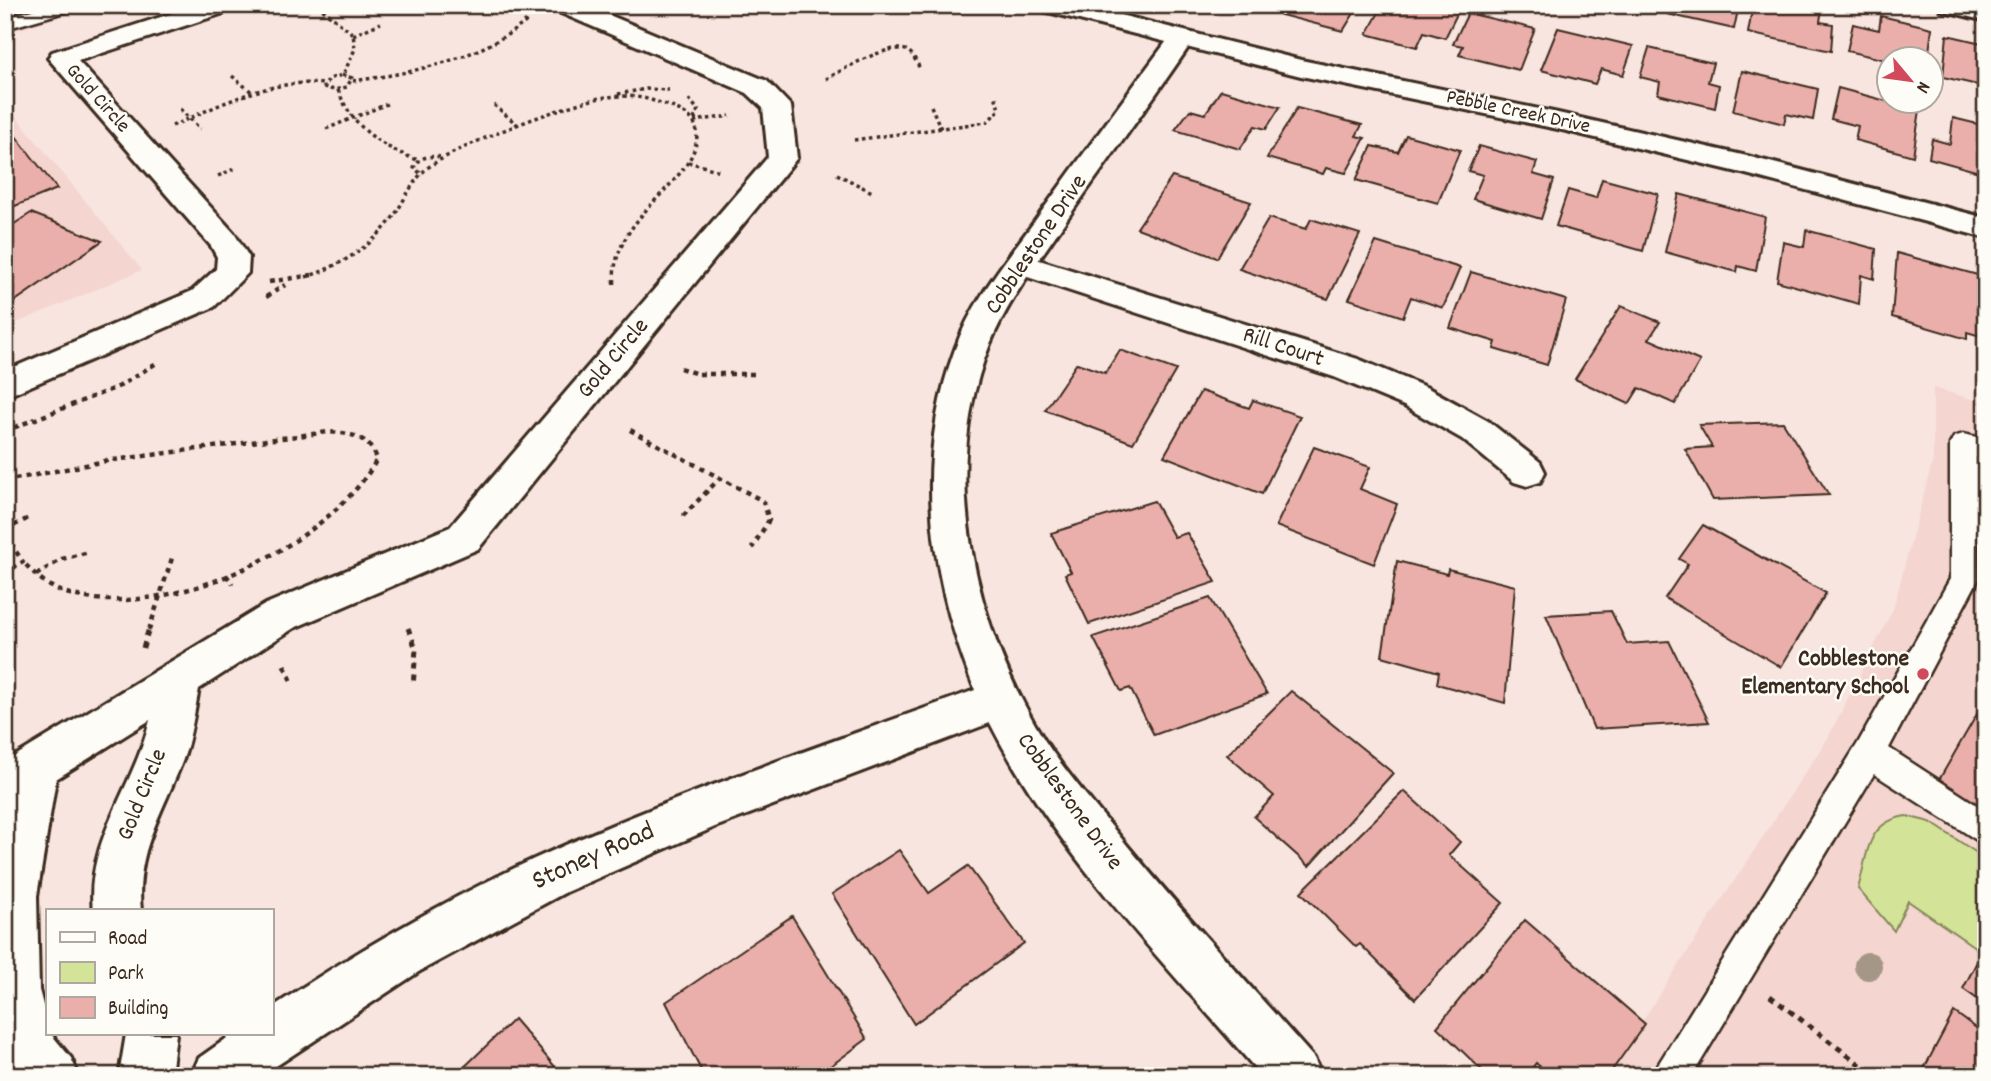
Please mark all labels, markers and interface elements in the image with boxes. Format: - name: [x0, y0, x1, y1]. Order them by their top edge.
- north arrow: [1876, 46, 1946, 116]
- street label: Gold Circle: [58, 58, 136, 140]
- text: N: [1908, 76, 1936, 97]
- street label: Pebble Creek Drive: [1443, 83, 1593, 143]
- street label: Cobblestone Drive: [977, 168, 1097, 322]
- street label: Gold Circle: [570, 311, 658, 407]
- street label: Rill Court: [1238, 319, 1328, 377]
- place label: Cobblestone Elementary School: [1741, 643, 1909, 705]
- marker: Cobblestone Elementary School: [1915, 666, 1931, 682]
- street label: Cobblestone Drive: [1007, 726, 1131, 878]
- street label: Gold Circle: [109, 744, 177, 846]
- street label: Stoney Road: [526, 813, 662, 903]
- legend: [46, 909, 273, 1036]
- text: Road: [108, 925, 147, 955]
- text: Park: [108, 960, 144, 990]
- text: Building: [108, 995, 168, 1025]

